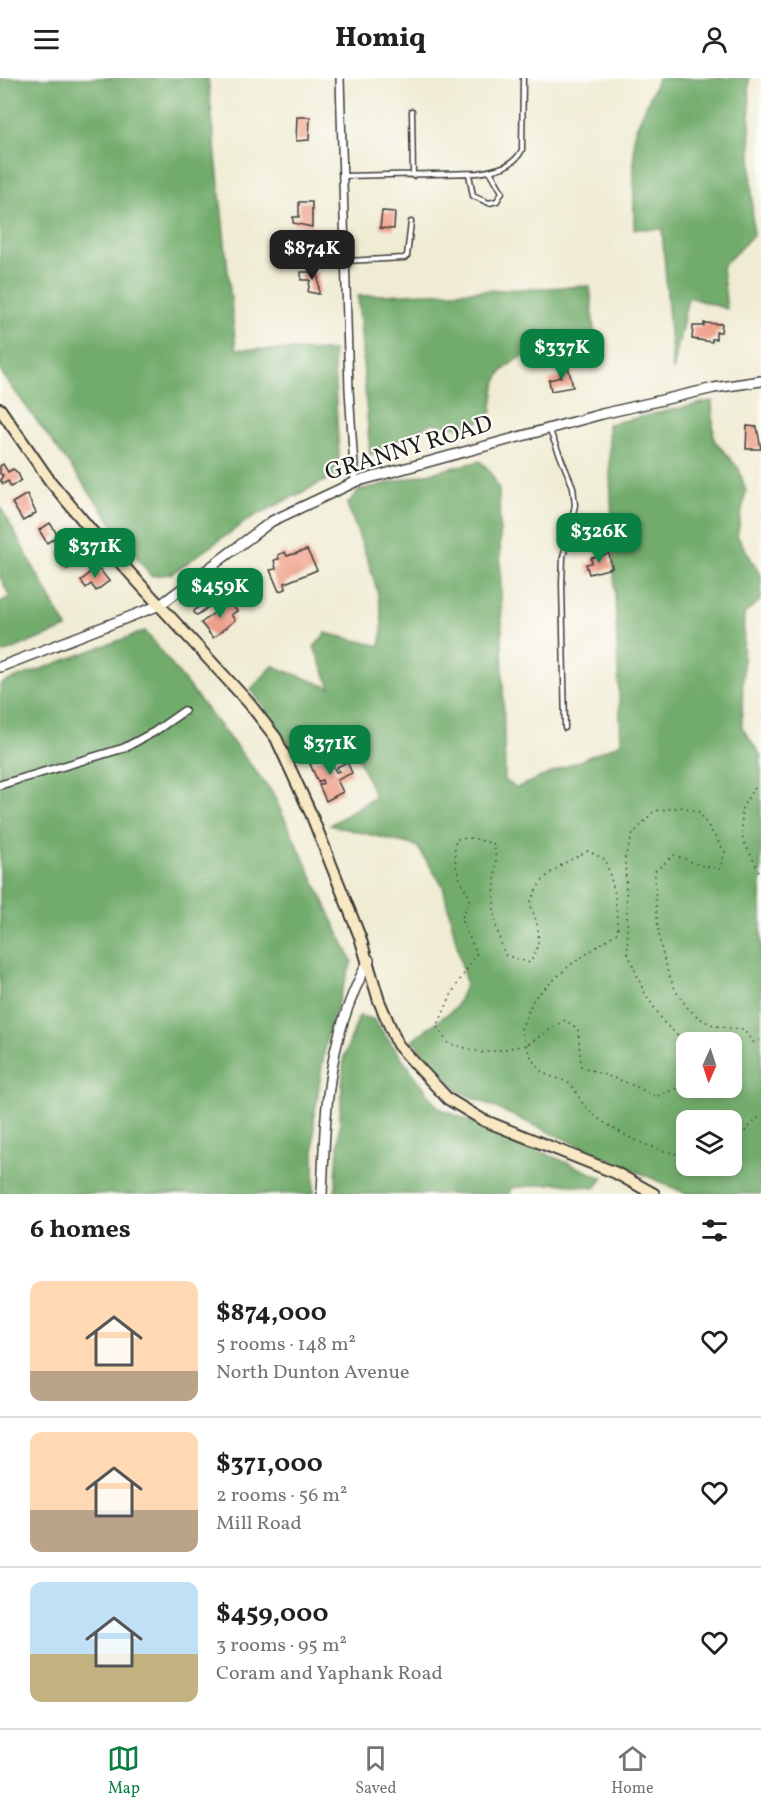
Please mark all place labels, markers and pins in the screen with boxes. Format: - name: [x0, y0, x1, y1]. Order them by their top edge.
- pin: $874K: [270, 230, 354, 281]
- pin: $337K: [520, 329, 604, 380]
- pin: $326K: [557, 513, 641, 564]
- pin: $371K: [53, 528, 137, 579]
- pin: $459K: [178, 568, 262, 619]
- pin: $371K: [288, 725, 372, 776]

